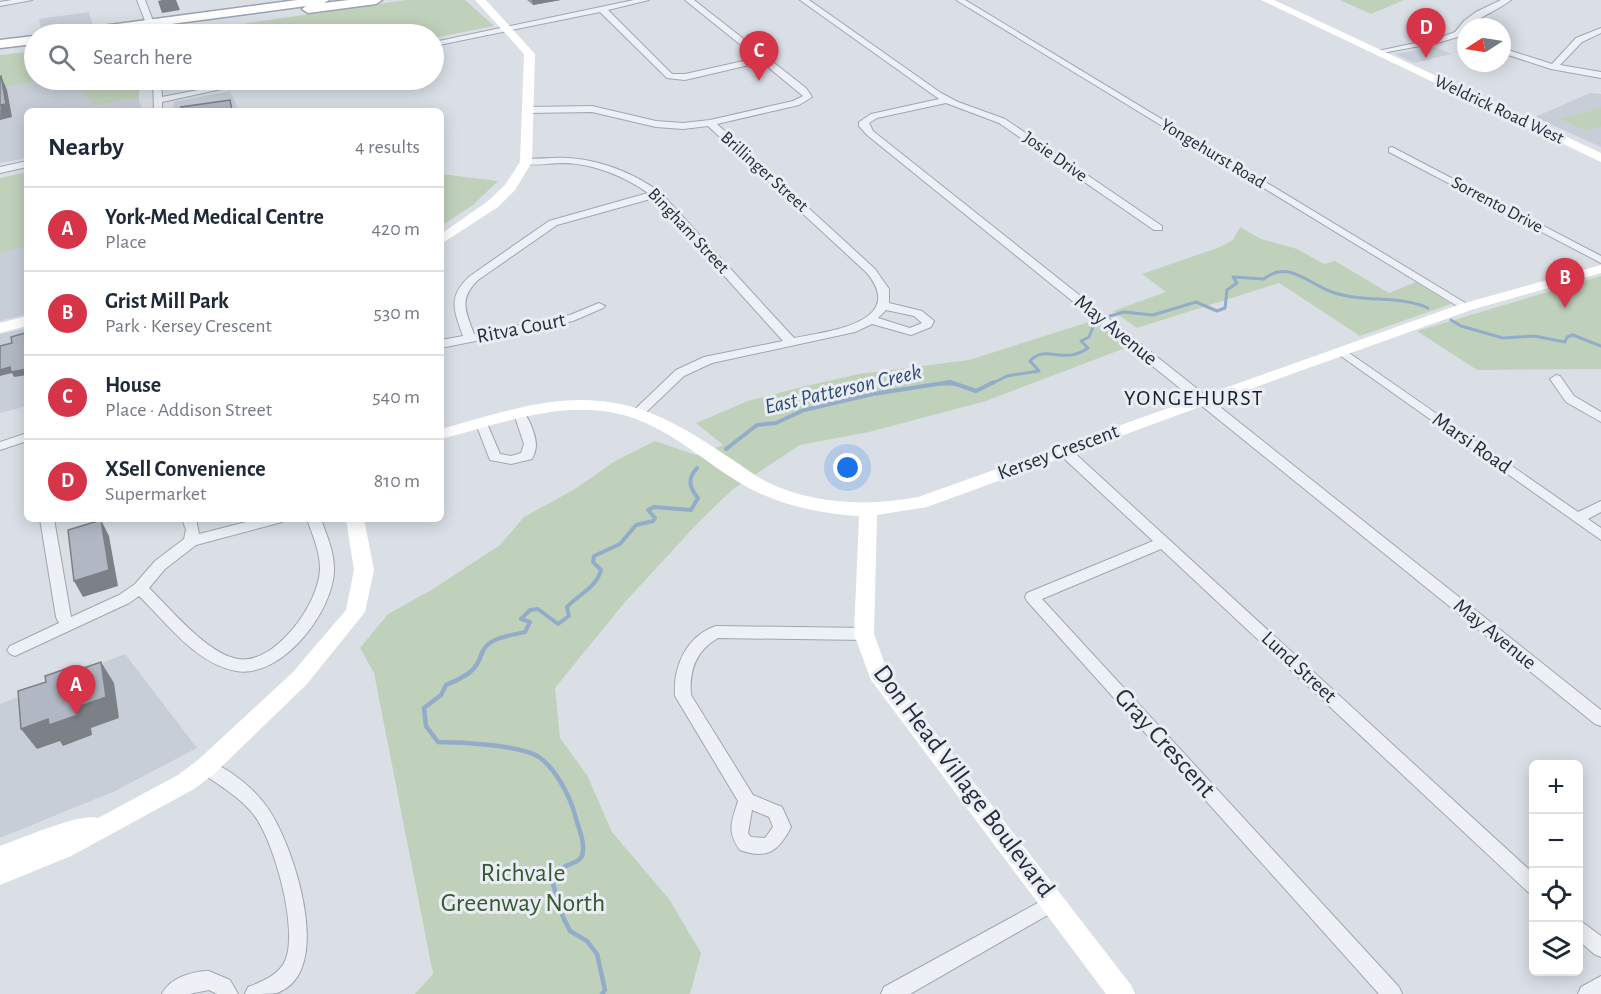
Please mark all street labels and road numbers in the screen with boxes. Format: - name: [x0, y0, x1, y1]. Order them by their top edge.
- street label: Weldrick Road West: [1432, 72, 1567, 148]
- street label: Yongehurst Road: [1157, 116, 1269, 192]
- street label: Brillinger Street: [717, 128, 811, 216]
- street label: Josie Drive: [1020, 128, 1090, 186]
- street label: Sorrento Drive: [1448, 173, 1546, 237]
- street label: Bingham Street: [644, 185, 732, 277]
- street label: May Avenue: [1071, 291, 1161, 369]
- street label: Ritva Court: [475, 309, 567, 347]
- street label: Marsi Road: [1429, 408, 1515, 478]
- street label: Kersey Crescent: [995, 420, 1122, 484]
- street label: May Avenue: [1450, 595, 1540, 673]
- street label: Lund Street: [1258, 627, 1341, 707]
- street label: Don Head Village Boulevard: [868, 660, 1060, 902]
- street label: Gray Crescent: [1110, 683, 1220, 803]

